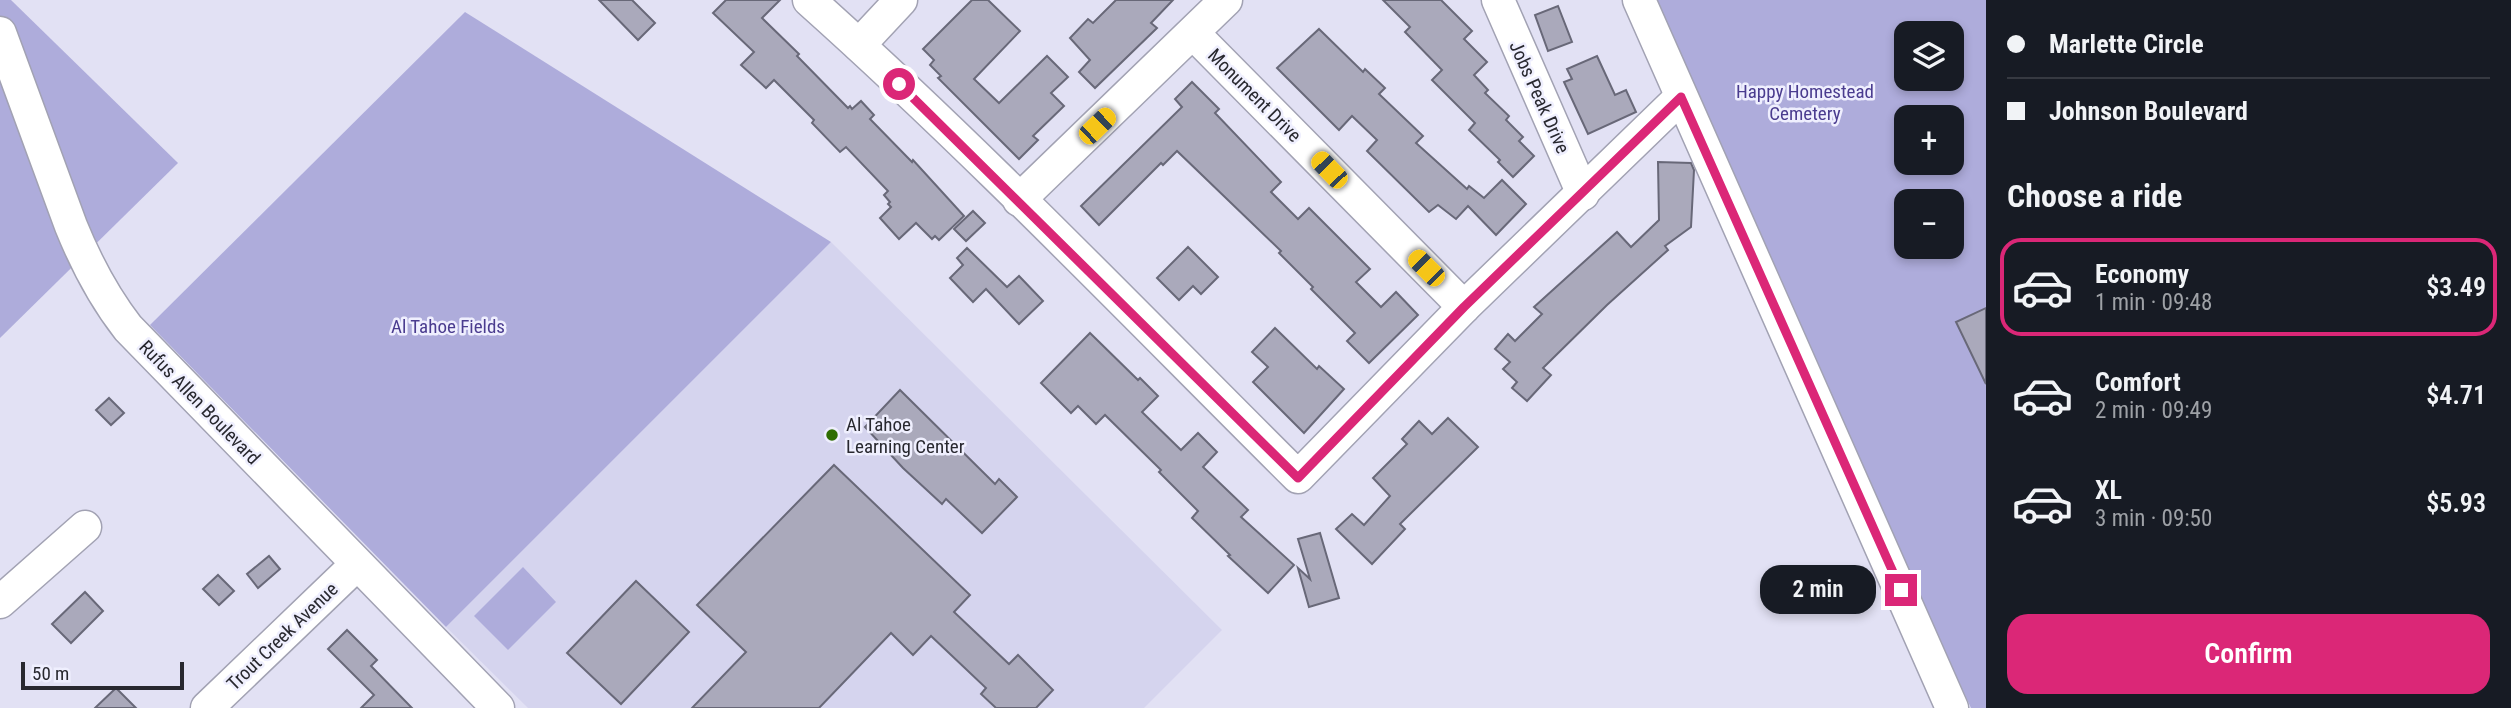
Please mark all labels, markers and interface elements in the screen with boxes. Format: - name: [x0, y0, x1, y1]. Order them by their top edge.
- map controls: [1894, 21, 1964, 259]
- button: layers: [1894, 21, 1964, 91]
- text: Marlette Circle: [2049, 29, 2204, 59]
- street label: Jobs Peak Drive: [1505, 38, 1575, 157]
- street label: Monument Drive: [1203, 44, 1306, 147]
- route start: [883, 68, 915, 100]
- park label: Happy Homestead Cemetery: [1736, 80, 1874, 125]
- text: Johnson Boulevard: [2049, 96, 2248, 126]
- car: [1075, 104, 1120, 148]
- button: +: [1894, 105, 1964, 175]
- car: [1307, 148, 1352, 192]
- text: Choose a ride: [2007, 177, 2182, 215]
- button: −: [1894, 189, 1964, 259]
- car: [1404, 246, 1449, 290]
- icon: car: [2011, 256, 2074, 319]
- text: Economy: [2095, 259, 2189, 289]
- text: $3.49: [2426, 272, 2486, 302]
- text: 1 min · 09:48: [2095, 289, 2212, 316]
- park label: Al Tahoe Fields: [391, 315, 505, 338]
- street label: Rufus Allen Boulevard: [134, 335, 265, 469]
- icon: car: [2011, 364, 2074, 427]
- text: Comfort: [2095, 367, 2181, 397]
- text: $4.71: [2426, 380, 2486, 410]
- text: 2 min · 09:49: [2095, 397, 2212, 424]
- place label: Al Tahoe Learning Center: [846, 413, 965, 458]
- marker: Al Tahoe Learning Center: [824, 427, 840, 443]
- icon: car: [2011, 472, 2074, 535]
- text: XL: [2095, 475, 2122, 505]
- text: $5.93: [2426, 488, 2486, 518]
- text: 3 min · 09:50: [2095, 505, 2212, 532]
- callout: 2 min: [1761, 566, 1876, 614]
- route end: [1885, 574, 1917, 606]
- text: 2 min: [1793, 576, 1843, 603]
- street label: Trout Creek Avenue: [222, 578, 343, 695]
- button: Confirm: [2007, 614, 2490, 694]
- scale bar: [21, 659, 184, 691]
- text: 50 m: [32, 662, 69, 685]

